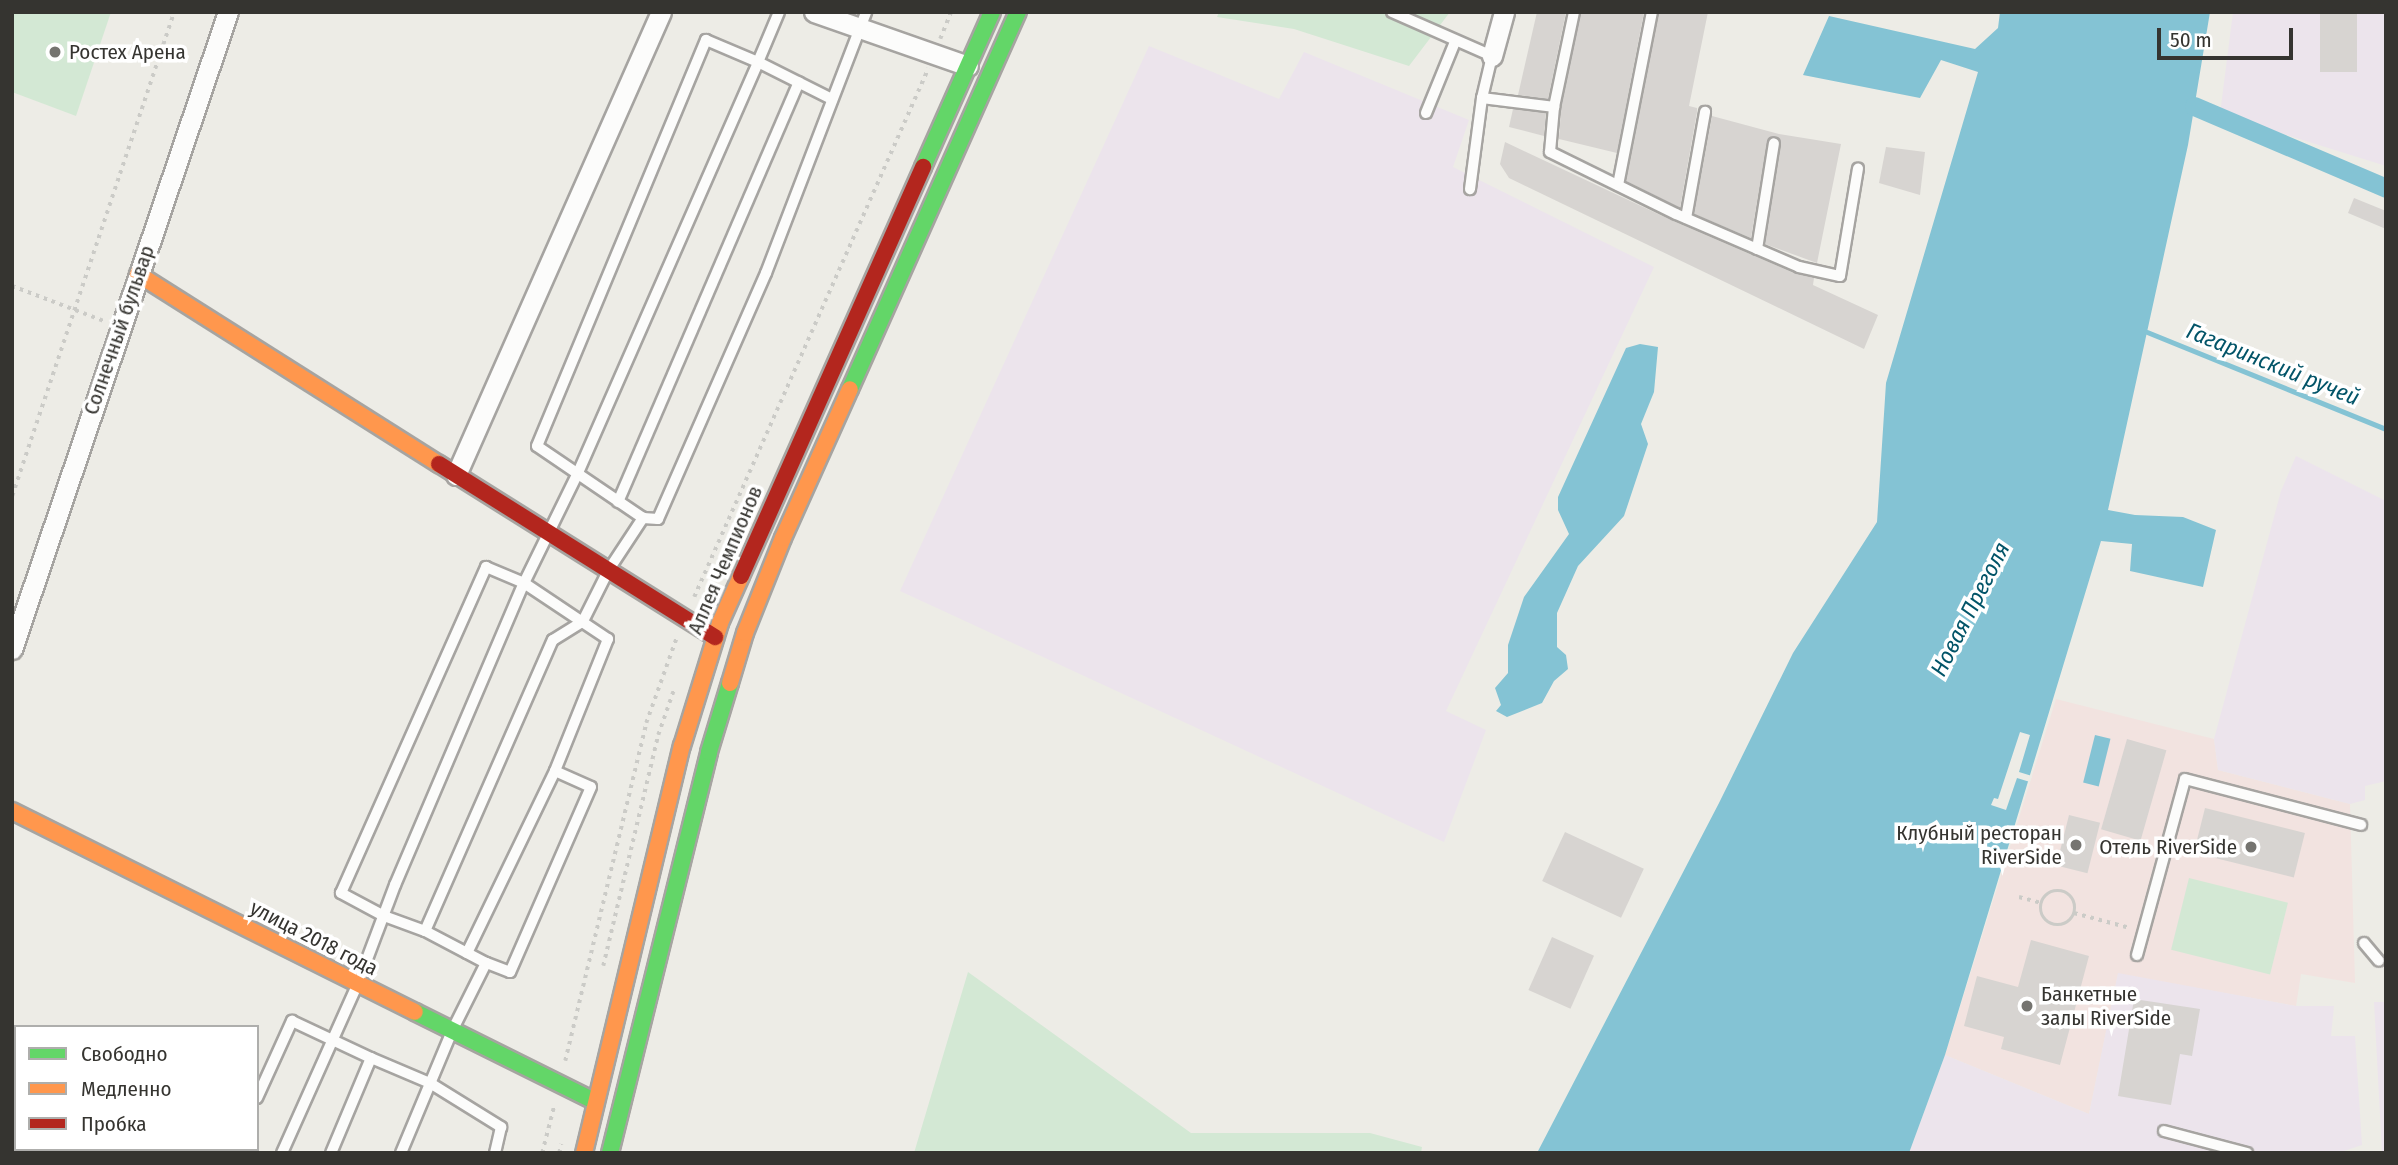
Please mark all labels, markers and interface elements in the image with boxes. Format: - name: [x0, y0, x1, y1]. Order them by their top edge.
- scale bar: [2160, 14, 2296, 58]
- text: 50 m: [2170, 27, 2212, 53]
- place label: Ростех Арена: [69, 39, 186, 65]
- marker: Ростех Арена: [47, 44, 63, 60]
- street label: Солнечный бульвар: [78, 242, 160, 418]
- water label: Гагаринский ручей: [2182, 317, 2364, 411]
- street label: Аллея Чемпионов: [682, 482, 768, 638]
- water label: Новая Преголя: [1924, 537, 2016, 681]
- place label: Клубный ресторан RiverSide: [1896, 820, 2062, 870]
- place label: Отель RiverSide: [2099, 834, 2237, 860]
- marker: Клубный ресторан RiverSide: [2068, 837, 2084, 853]
- marker: Отель RiverSide: [2243, 839, 2259, 855]
- street label: улица 2018 года: [246, 895, 382, 981]
- place label: Банкетные залы RiverSide: [2041, 981, 2171, 1031]
- marker: Банкетные залы RiverSide: [2019, 998, 2035, 1014]
- legend: [14, 1025, 259, 1151]
- text: Свободно: [81, 1041, 167, 1067]
- text: Медленно: [81, 1076, 171, 1102]
- text: Пробка: [81, 1111, 147, 1137]

